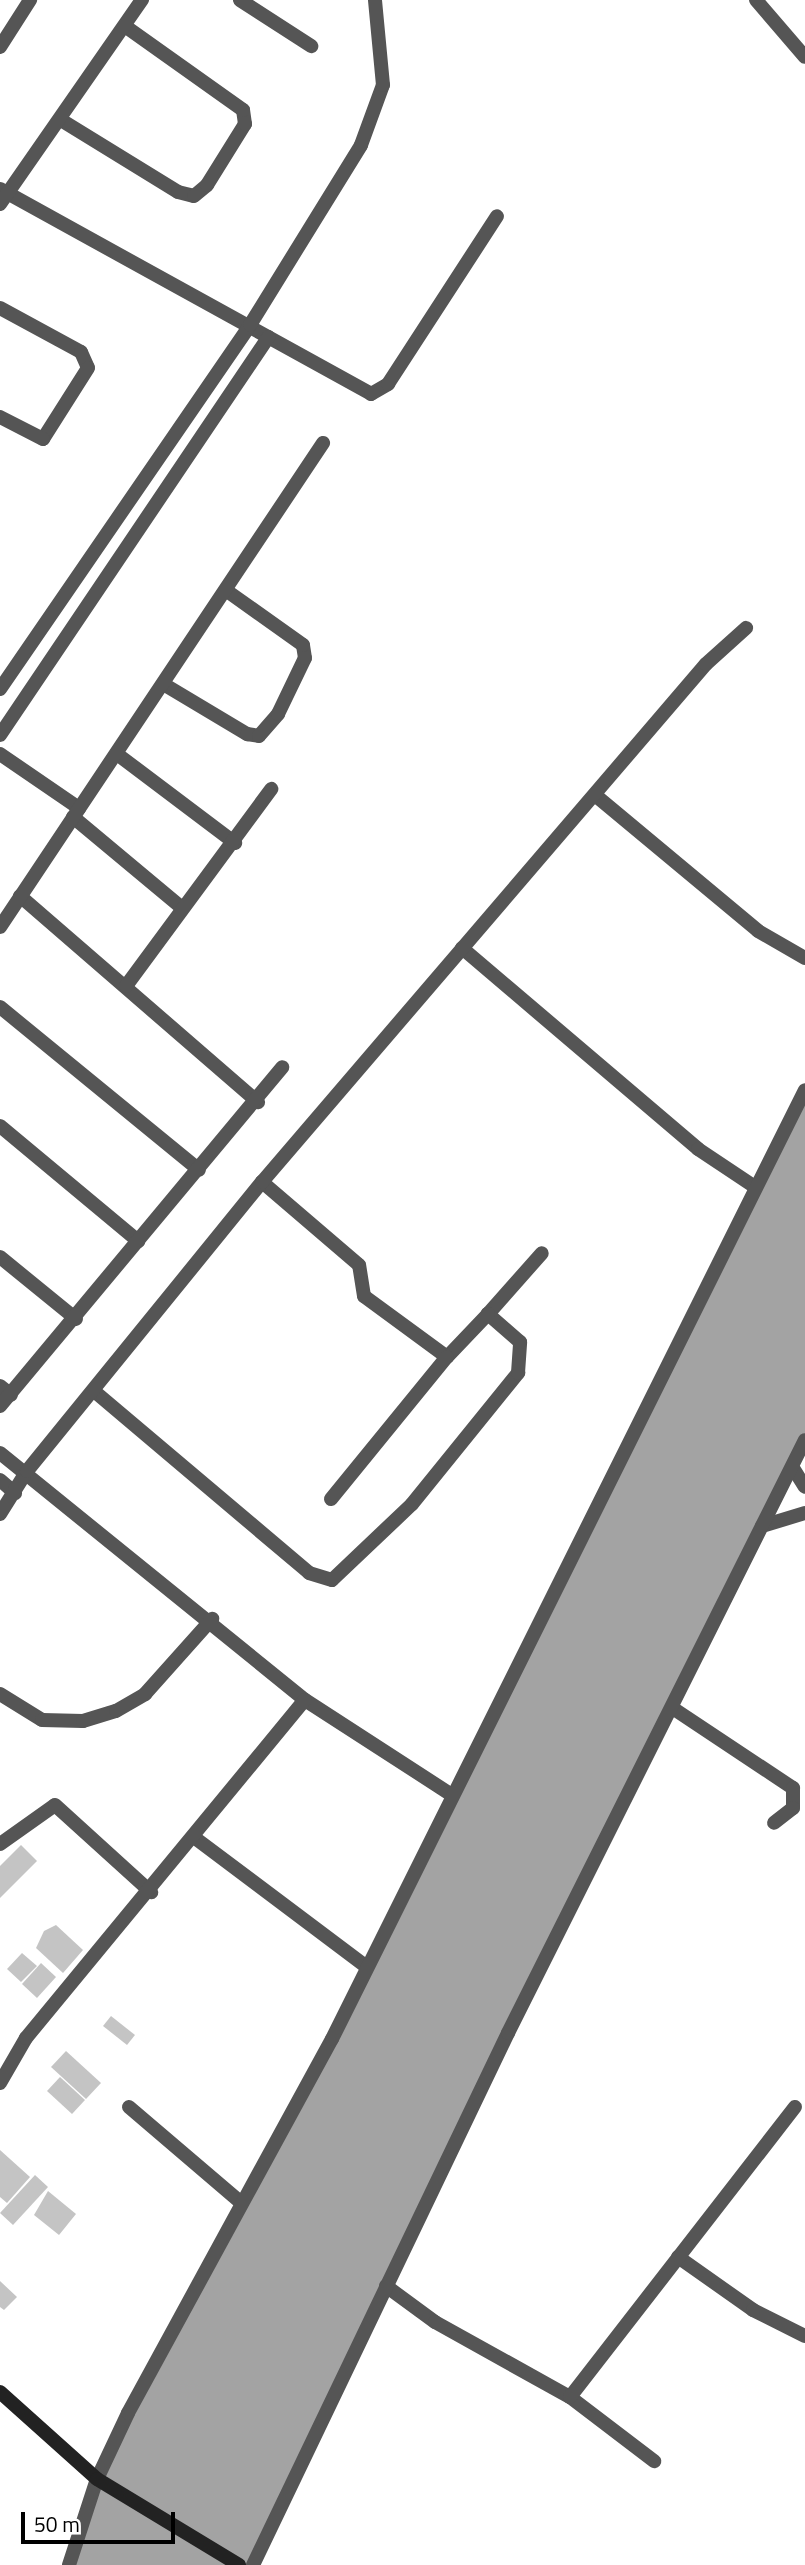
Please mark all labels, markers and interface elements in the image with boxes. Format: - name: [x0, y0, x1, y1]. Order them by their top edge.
- scale bar: [24, 2498, 178, 2542]
- text: 50 m: [34, 2508, 80, 2540]

